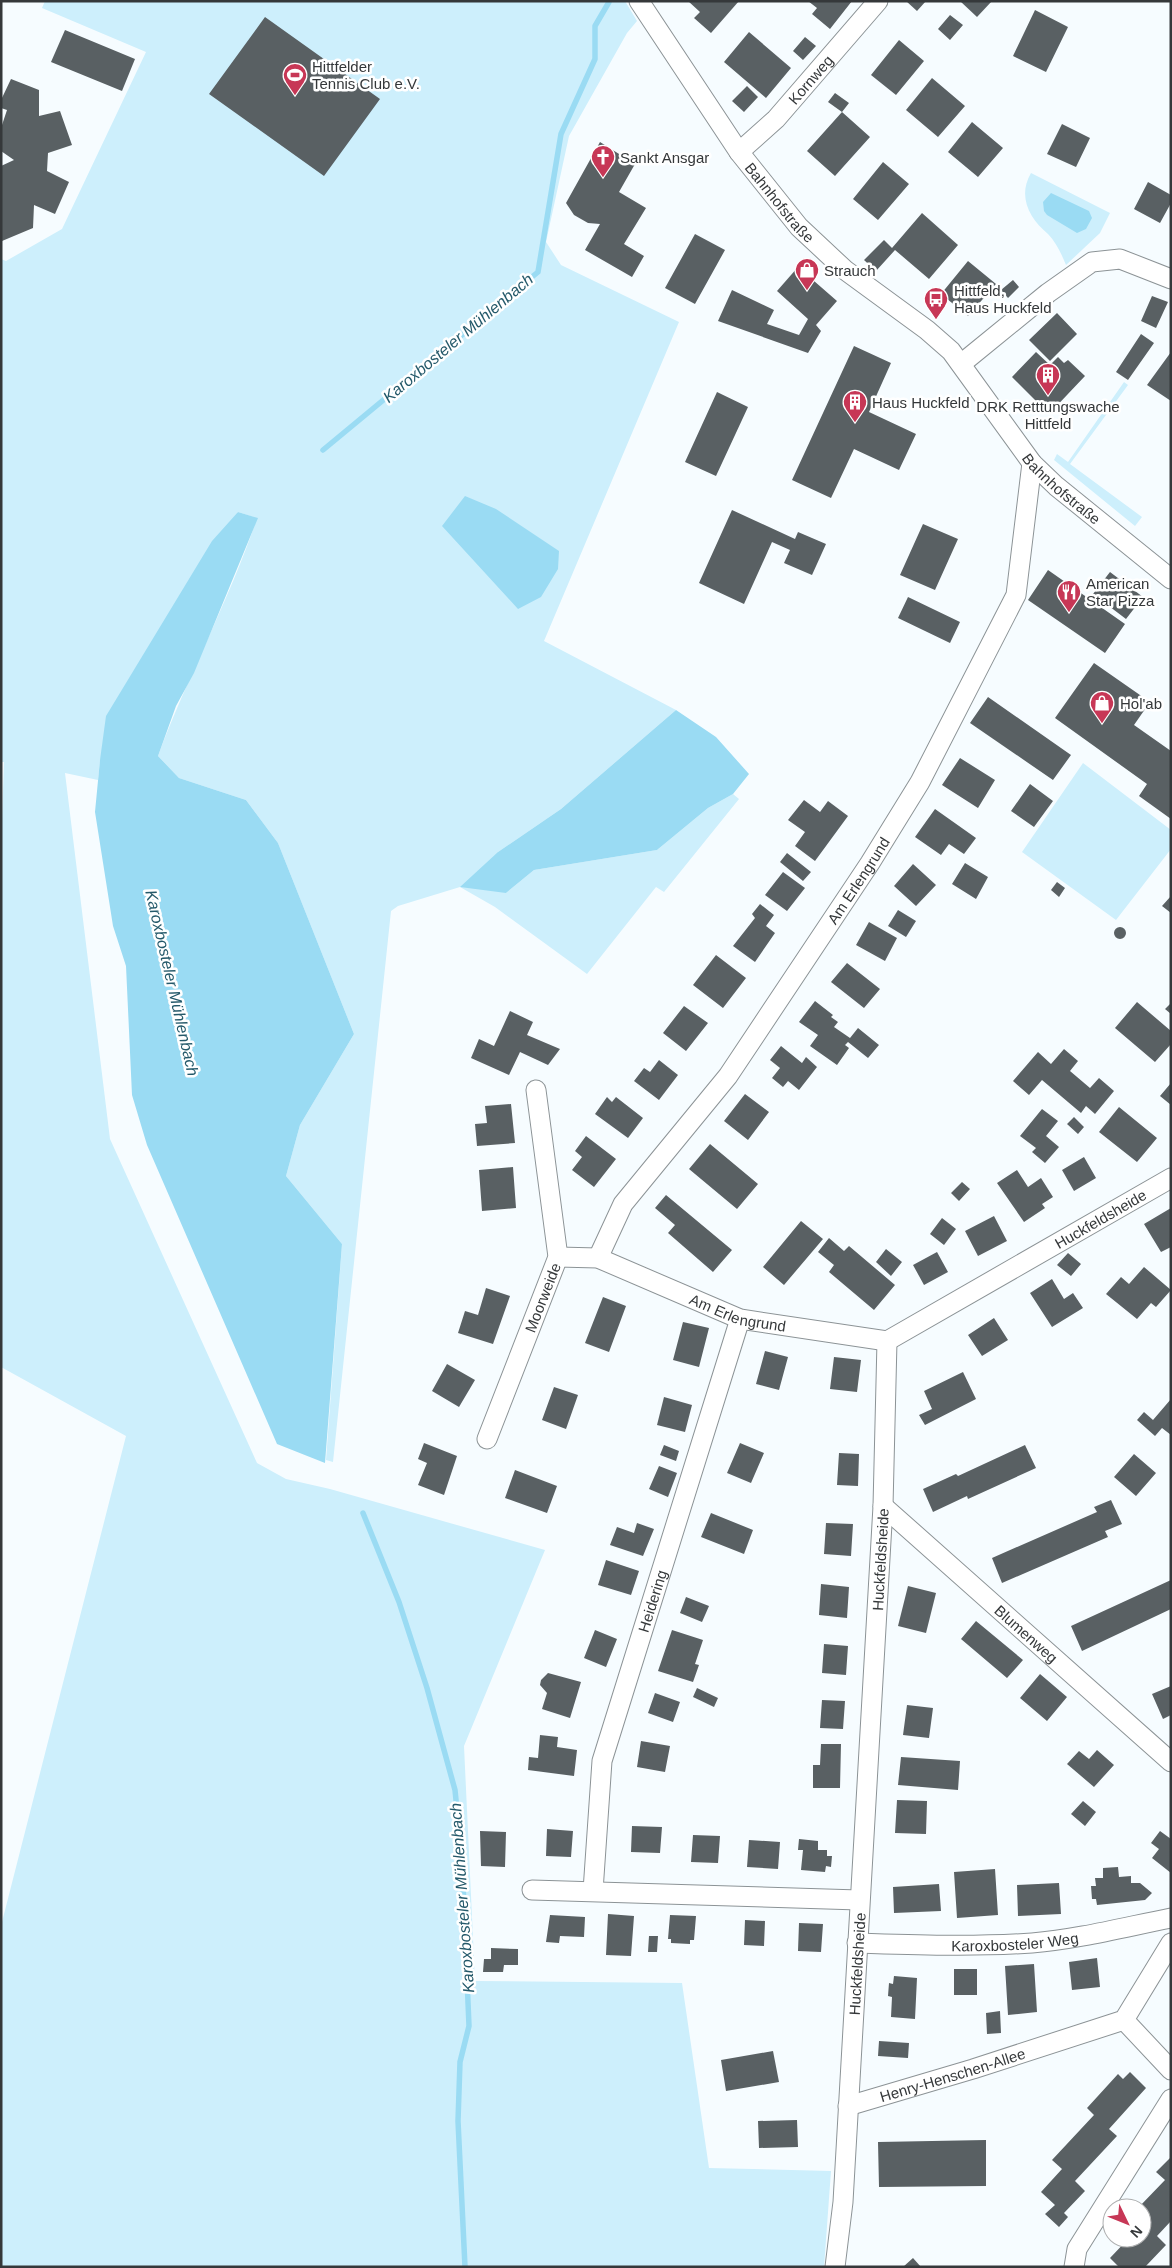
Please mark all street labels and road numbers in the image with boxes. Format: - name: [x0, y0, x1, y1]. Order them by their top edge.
- street label: Kornweg: [784, 51, 836, 107]
- street label: Bahnhofstraße: [742, 159, 818, 246]
- street label: Bahnhofstraße: [1019, 450, 1104, 527]
- street label: Am Erlengrund: [823, 834, 892, 927]
- street label: Huckfeldsheide: [1052, 1186, 1149, 1251]
- street label: Moorweide: [521, 1260, 563, 1335]
- street label: Am Erlengrund: [687, 1290, 787, 1334]
- street label: Huckfeldsheide: [868, 1508, 891, 1611]
- street label: Heidering: [634, 1568, 670, 1634]
- street label: Blumenweg: [992, 1601, 1061, 1666]
- street label: Huckfeldsheide: [845, 1912, 868, 2016]
- street label: Karoxbosteler Weg: [951, 1928, 1080, 1954]
- street label: Henry-Henschen-Allee: [878, 2044, 1027, 2105]

